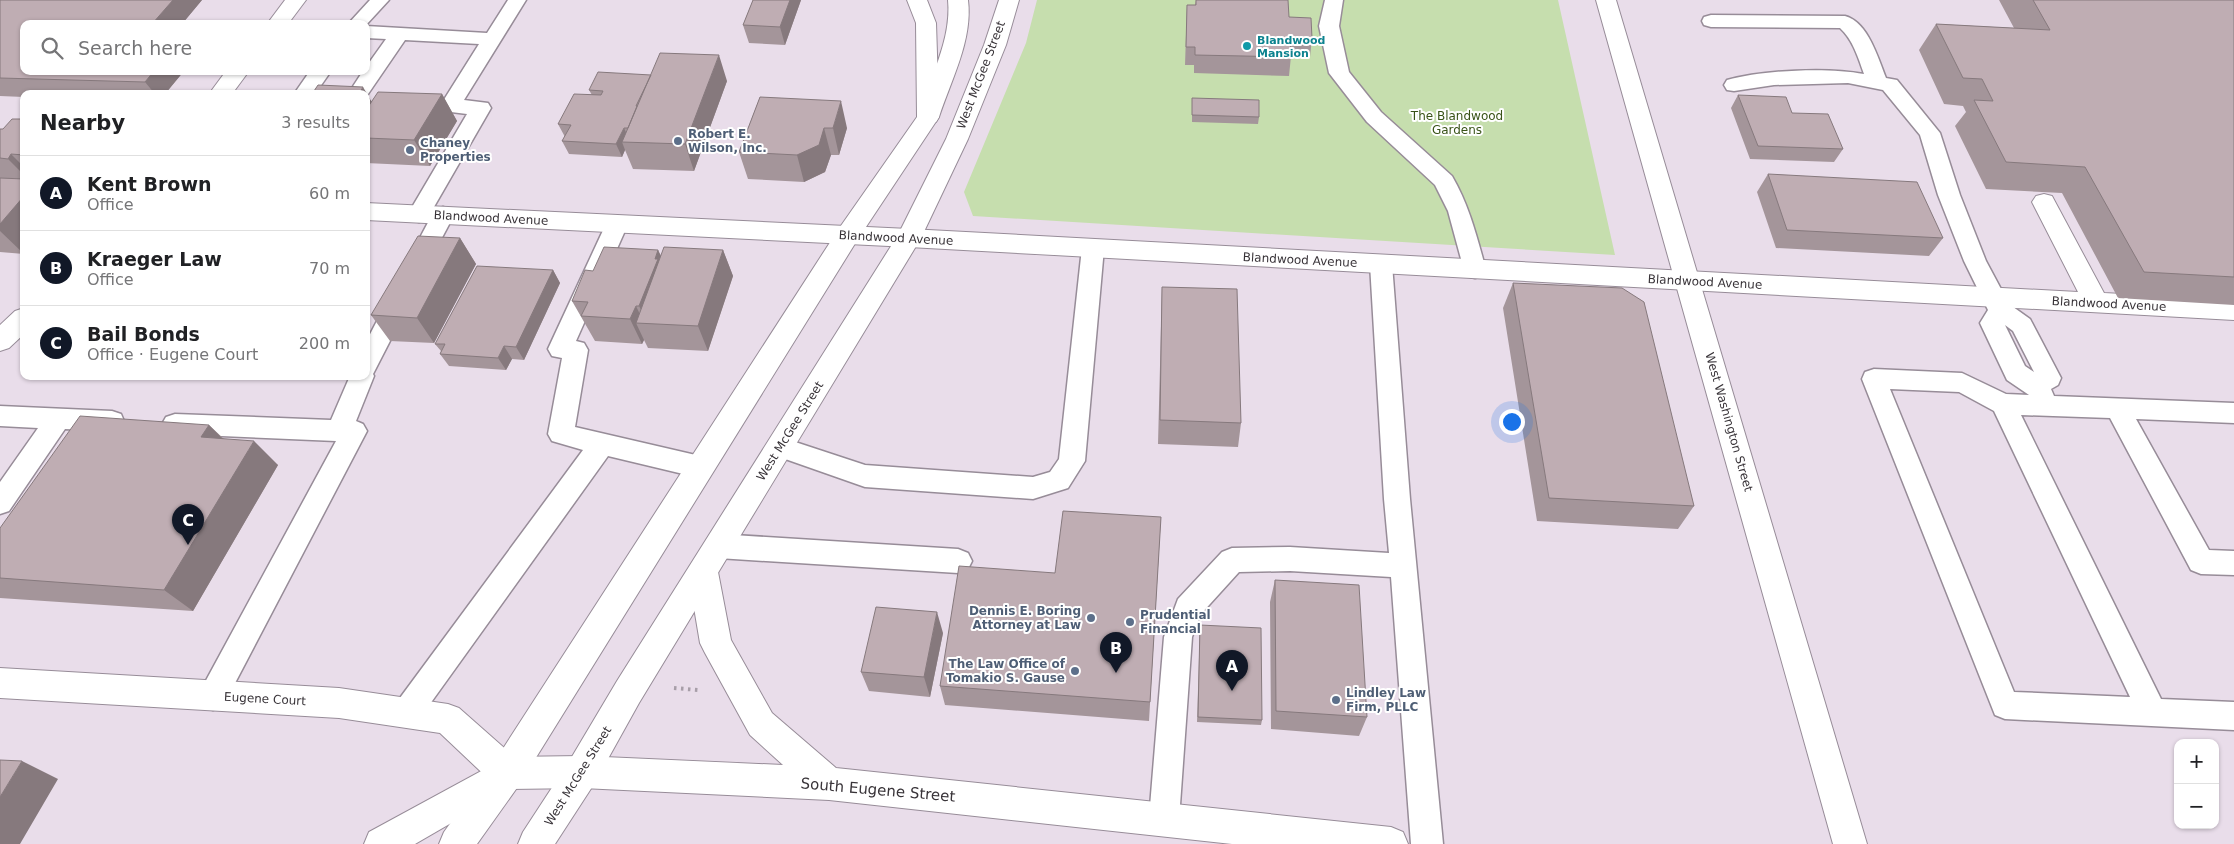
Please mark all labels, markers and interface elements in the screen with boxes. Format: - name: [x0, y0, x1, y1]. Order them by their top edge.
- street label: West McGee Street: [954, 19, 1008, 131]
- search box: [20, 20, 370, 75]
- icon: search: [38, 34, 66, 62]
- place label: Blandwood Mansion: [1257, 34, 1325, 60]
- text: Search here: [78, 37, 192, 59]
- marker: Blandwood Mansion: [1241, 40, 1253, 52]
- park label: The Blandwood Gardens: [1410, 109, 1503, 137]
- text: Nearby: [40, 111, 125, 135]
- text: 3 results: [281, 113, 350, 132]
- place label: Robert E. Wilson, Inc.: [688, 127, 767, 155]
- marker: Robert E. Wilson, Inc.: [672, 135, 684, 147]
- place label: Chaney Properties: [420, 136, 491, 164]
- marker: Chaney Properties: [404, 144, 416, 156]
- text: Kent Brown: [87, 173, 211, 195]
- text: A: [50, 184, 62, 203]
- text: 60 m: [309, 184, 350, 203]
- text: Office: [87, 195, 134, 214]
- street label: Blandwood Avenue: [433, 208, 549, 228]
- street label: Blandwood Avenue: [838, 228, 954, 248]
- text: Kraeger Law: [87, 248, 222, 270]
- street label: Blandwood Avenue: [1242, 250, 1358, 270]
- text: B: [50, 259, 62, 278]
- text: 70 m: [309, 259, 350, 278]
- text: Office: [87, 270, 134, 289]
- street label: Blandwood Avenue: [1647, 272, 1763, 292]
- street label: Blandwood Avenue: [2051, 294, 2167, 314]
- text: Bail Bonds: [87, 323, 200, 345]
- text: C: [50, 334, 62, 353]
- text: 200 m: [299, 334, 350, 353]
- text: Office · Eugene Court: [87, 345, 258, 364]
- street label: West Washington Street: [1702, 351, 1756, 493]
- street label: West McGee Street: [754, 378, 826, 483]
- your location: [1499, 409, 1525, 435]
- pin: C: [172, 504, 204, 545]
- place label: Dennis E. Boring Attorney at Law: [969, 604, 1081, 632]
- place label: Prudential Financial: [1140, 608, 1211, 636]
- marker: Dennis E. Boring Attorney at Law: [1085, 612, 1097, 624]
- marker: Prudential Financial: [1124, 616, 1136, 628]
- pin: B: [1100, 632, 1132, 673]
- pin: A: [1216, 650, 1248, 691]
- place label: The Law Office of Tomakio S. Gause: [946, 657, 1066, 685]
- marker: The Law Office of Tomakio S. Gause: [1069, 665, 1081, 677]
- place label: Lindley Law Firm, PLLC: [1346, 686, 1426, 714]
- street label: Eugene Court: [224, 690, 307, 708]
- marker: Lindley Law Firm, PLLC: [1330, 694, 1342, 706]
- street label: West McGee Street: [542, 723, 614, 828]
- map controls: [2174, 739, 2219, 829]
- button: +: [2174, 739, 2219, 784]
- street label: South Eugene Street: [800, 774, 956, 806]
- button: −: [2174, 784, 2219, 829]

